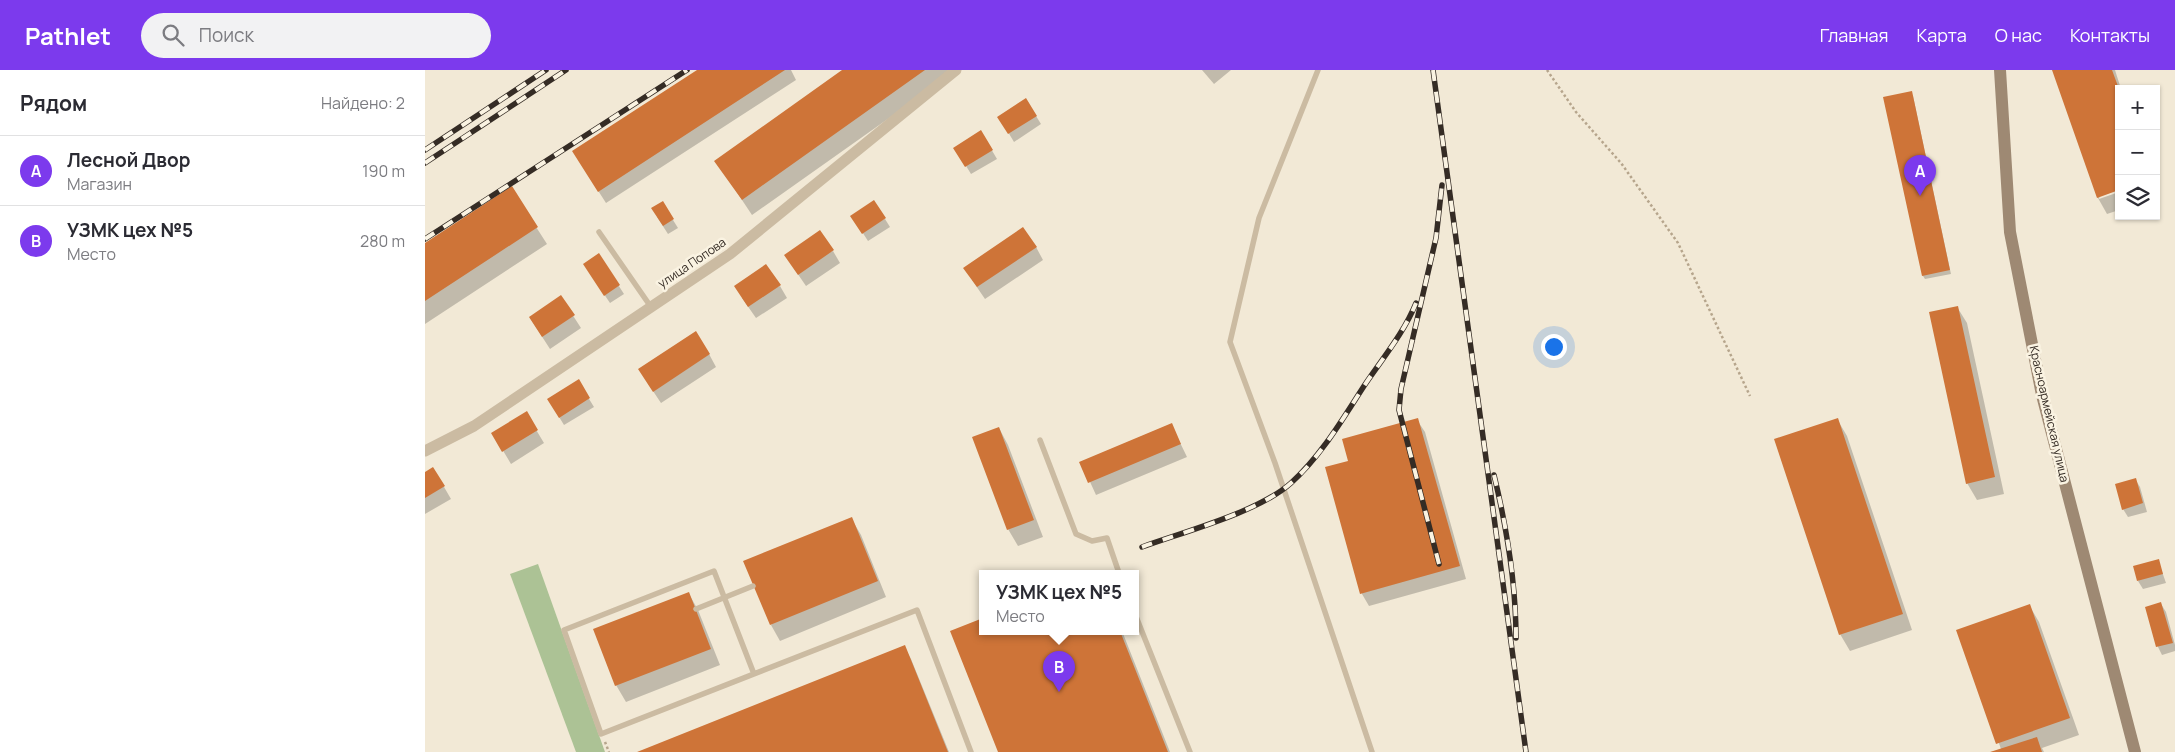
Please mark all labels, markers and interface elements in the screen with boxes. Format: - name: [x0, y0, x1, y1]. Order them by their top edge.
- search box: [141, 13, 491, 58]
- text: Pathlet: [25, 19, 111, 52]
- icon: search: [159, 21, 187, 49]
- text: Поиск: [199, 22, 254, 48]
- text: Главная: [1820, 23, 1889, 47]
- text: Карта: [1917, 23, 1967, 47]
- text: О нас: [1995, 23, 2042, 47]
- text: Контакты: [2070, 23, 2150, 47]
- map controls: [2115, 85, 2160, 220]
- button: +: [2115, 85, 2160, 130]
- text: Рядом: [20, 89, 87, 117]
- text: Найдено: 2: [321, 92, 405, 114]
- button: −: [2115, 130, 2160, 175]
- text: Лесной Двор: [67, 147, 190, 173]
- pin: A: [1904, 155, 1936, 196]
- text: A: [31, 160, 41, 182]
- text: 190 m: [362, 160, 405, 182]
- text: Магазин: [67, 173, 132, 195]
- button: layers: [2115, 175, 2160, 220]
- text: УЗМК цех №5: [67, 217, 193, 243]
- text: B: [31, 230, 41, 252]
- text: 280 m: [360, 230, 405, 252]
- street label: улица Попова: [654, 234, 729, 292]
- text: Место: [67, 243, 116, 265]
- your location: [1541, 334, 1567, 360]
- street label: Красноармейская улица: [2025, 344, 2073, 484]
- popup: [979, 570, 1139, 635]
- text: УЗМК цех №5: [996, 579, 1122, 605]
- text: Место: [996, 605, 1045, 627]
- pin: B: [1043, 651, 1075, 692]

